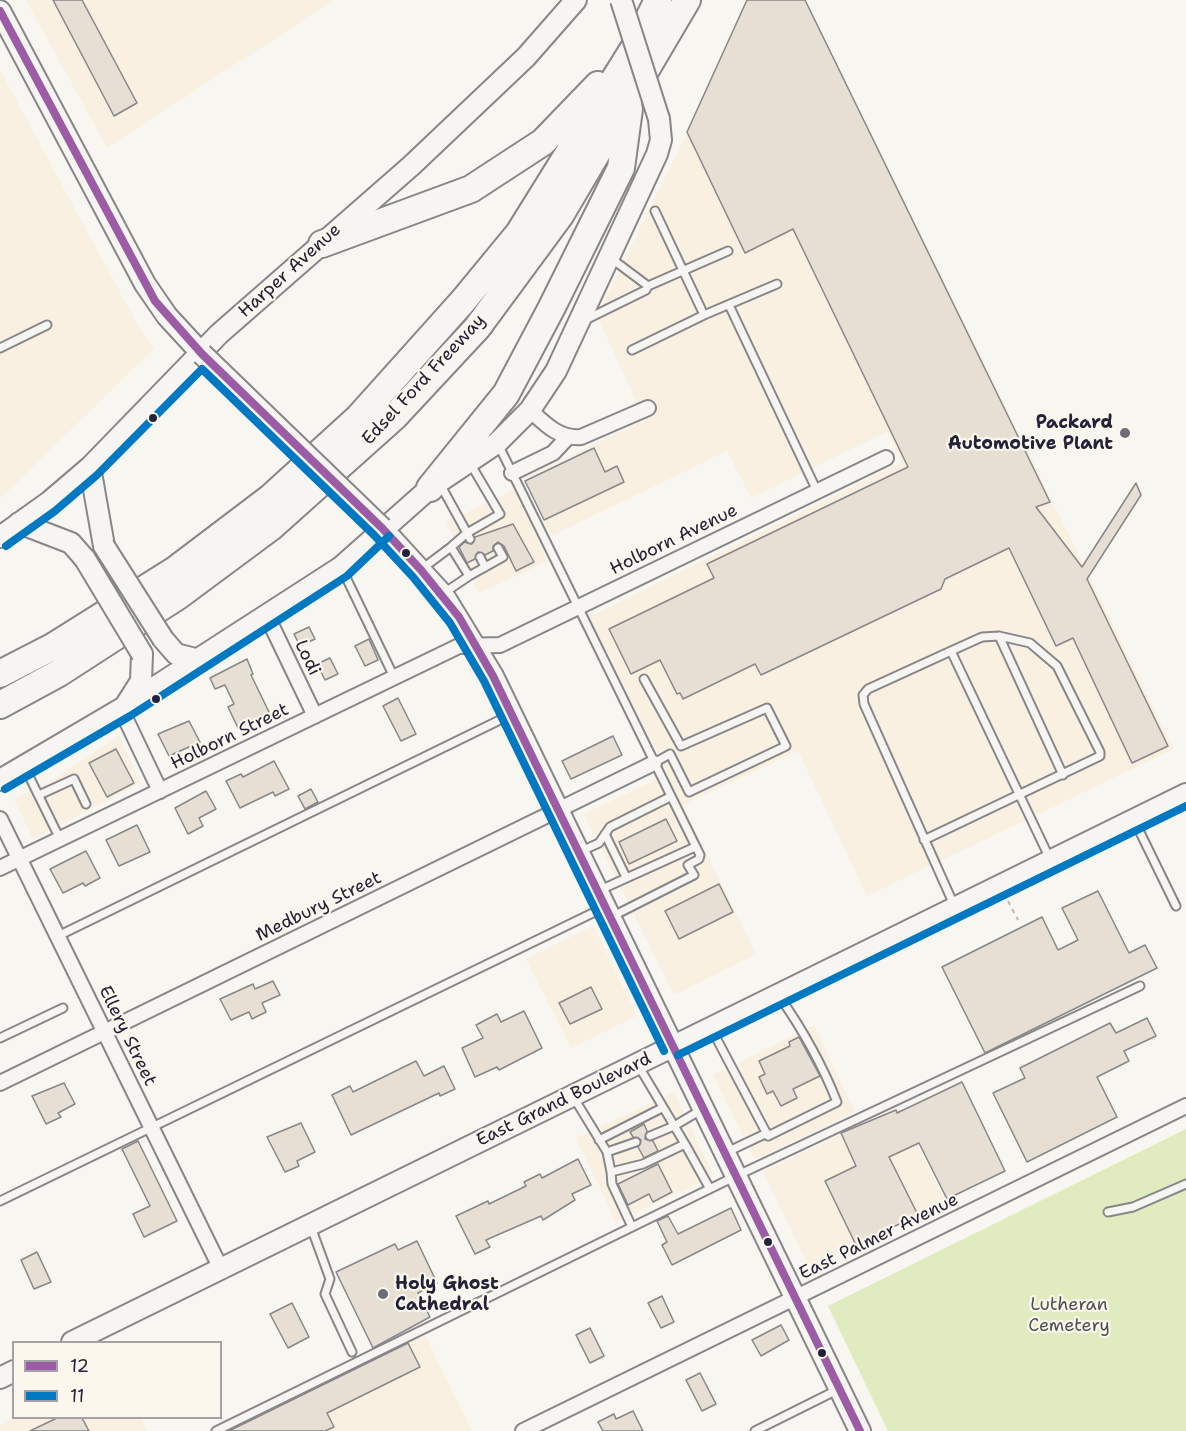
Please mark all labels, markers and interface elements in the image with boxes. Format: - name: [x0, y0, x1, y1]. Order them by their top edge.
- street label: Harper Avenue: [234, 219, 346, 323]
- street label: Edsel Ford Freeway: [358, 310, 490, 450]
- unlabelled marker: [147, 412, 159, 424]
- place label: Packard Automotive Plant: [948, 412, 1113, 454]
- marker: Packard Automotive Plant: [1118, 426, 1132, 440]
- street label: Holborn Avenue: [607, 500, 741, 580]
- unlabelled marker: [400, 547, 412, 559]
- street label: Lodi: [289, 637, 325, 679]
- unlabelled marker: [150, 693, 162, 705]
- street label: Holborn Street: [167, 699, 293, 775]
- street label: Medbury Street: [253, 867, 385, 947]
- street label: Ellery Street: [93, 982, 161, 1090]
- street label: East Grand Boulevard: [473, 1048, 655, 1152]
- street label: East Palmer Avenue: [796, 1189, 962, 1285]
- unlabelled marker: [762, 1236, 774, 1248]
- place label: Holy Ghost Cathedral: [395, 1273, 499, 1316]
- marker: Holy Ghost Cathedral: [376, 1287, 390, 1301]
- park label: Lutheran Cemetery: [1028, 1294, 1110, 1336]
- legend: [12, 1341, 222, 1419]
- unlabelled marker: [816, 1347, 828, 1359]
- text: 12: [70, 1354, 89, 1378]
- text: 11: [70, 1384, 84, 1408]

